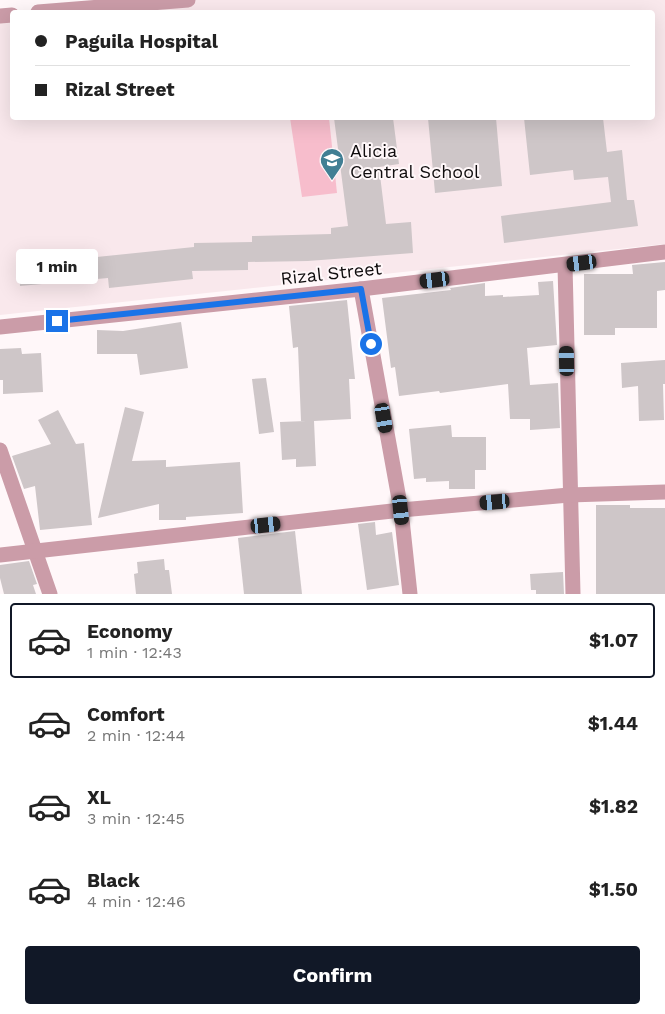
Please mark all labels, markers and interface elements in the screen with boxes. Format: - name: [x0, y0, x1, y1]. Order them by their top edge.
- text: Paguila Hospital: [65, 30, 218, 53]
- text: Rizal Street: [65, 78, 175, 101]
- place label: Alicia Central School: [350, 140, 480, 182]
- school or university icon: Alicia Central School: [319, 147, 345, 181]
- callout: 1 min: [16, 248, 98, 284]
- car: [566, 254, 597, 272]
- text: 1 min: [36, 257, 78, 276]
- street label: Rizal Street: [279, 257, 383, 289]
- car: [419, 271, 450, 289]
- route end: [46, 310, 68, 332]
- route start: [360, 333, 382, 355]
- car: [559, 346, 574, 376]
- car: [374, 402, 393, 434]
- car: [479, 493, 510, 511]
- car: [391, 494, 410, 526]
- car: [250, 516, 281, 534]
- icon: car: [27, 618, 72, 663]
- text: Economy: [87, 620, 172, 643]
- text: $1.07: [589, 629, 638, 652]
- text: 1 min · 12:43: [87, 643, 182, 662]
- icon: car: [27, 701, 72, 746]
- text: Comfort: [87, 703, 165, 726]
- text: $1.44: [588, 712, 638, 735]
- text: 2 min · 12:44: [87, 726, 185, 745]
- icon: car: [27, 784, 72, 829]
- text: XL: [87, 786, 111, 809]
- text: $1.82: [589, 795, 638, 818]
- text: 3 min · 12:45: [87, 809, 185, 828]
- icon: car: [27, 867, 72, 912]
- text: Black: [87, 869, 140, 892]
- text: $1.50: [589, 878, 638, 901]
- text: 4 min · 12:46: [87, 892, 186, 911]
- button: Confirm: [25, 946, 640, 1004]

